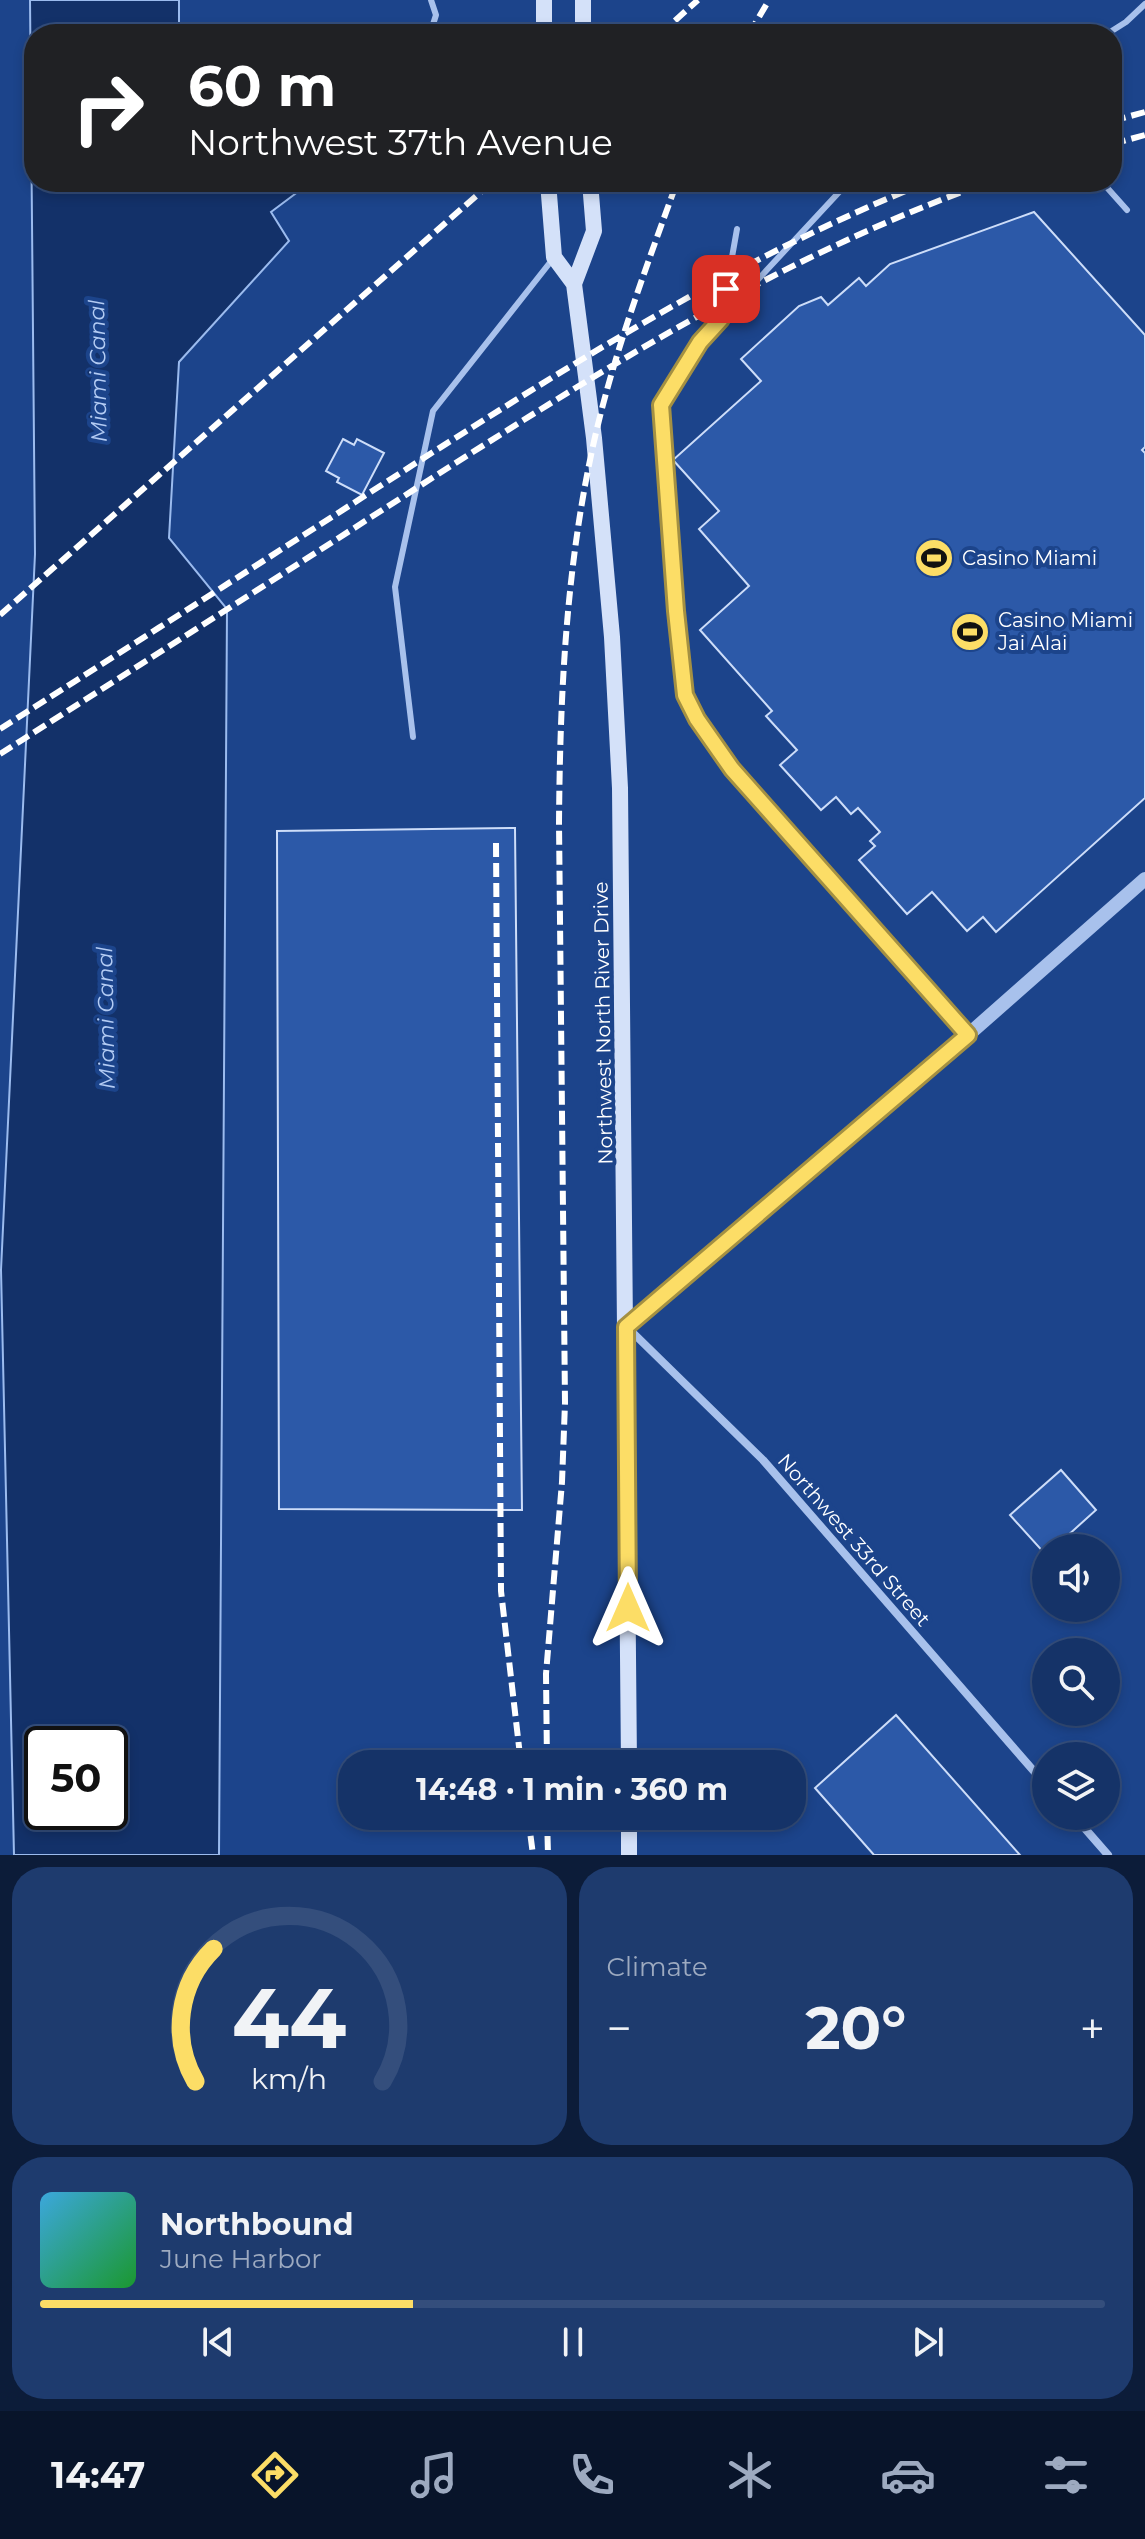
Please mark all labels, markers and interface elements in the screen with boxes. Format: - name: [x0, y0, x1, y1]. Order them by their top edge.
- text: 60 m: [188, 52, 336, 120]
- icon: right: [56, 56, 160, 160]
- text: Northwest 37th Avenue: [188, 120, 613, 164]
- pin: [692, 255, 760, 323]
- icon: arrive: [704, 267, 748, 311]
- water label: Miami Canal: [83, 299, 113, 443]
- sports icon: Casino Miami: [913, 537, 955, 579]
- place label: Casino Miami: [962, 546, 1097, 570]
- place label: Casino Miami Jai Alai: [997, 608, 1133, 655]
- sports icon: Casino Miami Jai Alai: [949, 611, 991, 653]
- street label: Northwest North River Drive: [589, 881, 617, 1165]
- water label: Miami Canal: [91, 946, 121, 1090]
- street label: Northwest 33rd Street: [773, 1449, 935, 1631]
- map controls: [1032, 1534, 1120, 1830]
- button: sound: [1032, 1534, 1120, 1622]
- position arrow: [586, 1566, 670, 1650]
- button: search: [1032, 1638, 1120, 1726]
- speed limit sign: 50: [24, 1726, 128, 1830]
- button: layers: [1032, 1742, 1120, 1830]
- text: 14:48 · 1 min · 360 m: [416, 1771, 728, 1808]
- text: Climate: [607, 1951, 708, 1983]
- text: 44: [232, 1967, 347, 2069]
- text: 20°: [805, 1991, 906, 2064]
- text: −: [607, 2001, 632, 2055]
- text: +: [1080, 2001, 1105, 2055]
- text: km/h: [251, 2061, 327, 2096]
- text: Northbound: [160, 2206, 354, 2243]
- text: June Harbor: [160, 2243, 322, 2275]
- icon: previous: [196, 2320, 240, 2364]
- icon: pause: [551, 2320, 595, 2364]
- icon: next: [906, 2320, 950, 2364]
- icon: directions: [247, 2447, 303, 2503]
- icon: music: [406, 2447, 462, 2503]
- icon: phone: [564, 2447, 620, 2503]
- icon: climate: [722, 2447, 778, 2503]
- icon: car: [880, 2447, 936, 2503]
- icon: filters: [1038, 2447, 1094, 2503]
- text: 14:47: [51, 2453, 145, 2497]

